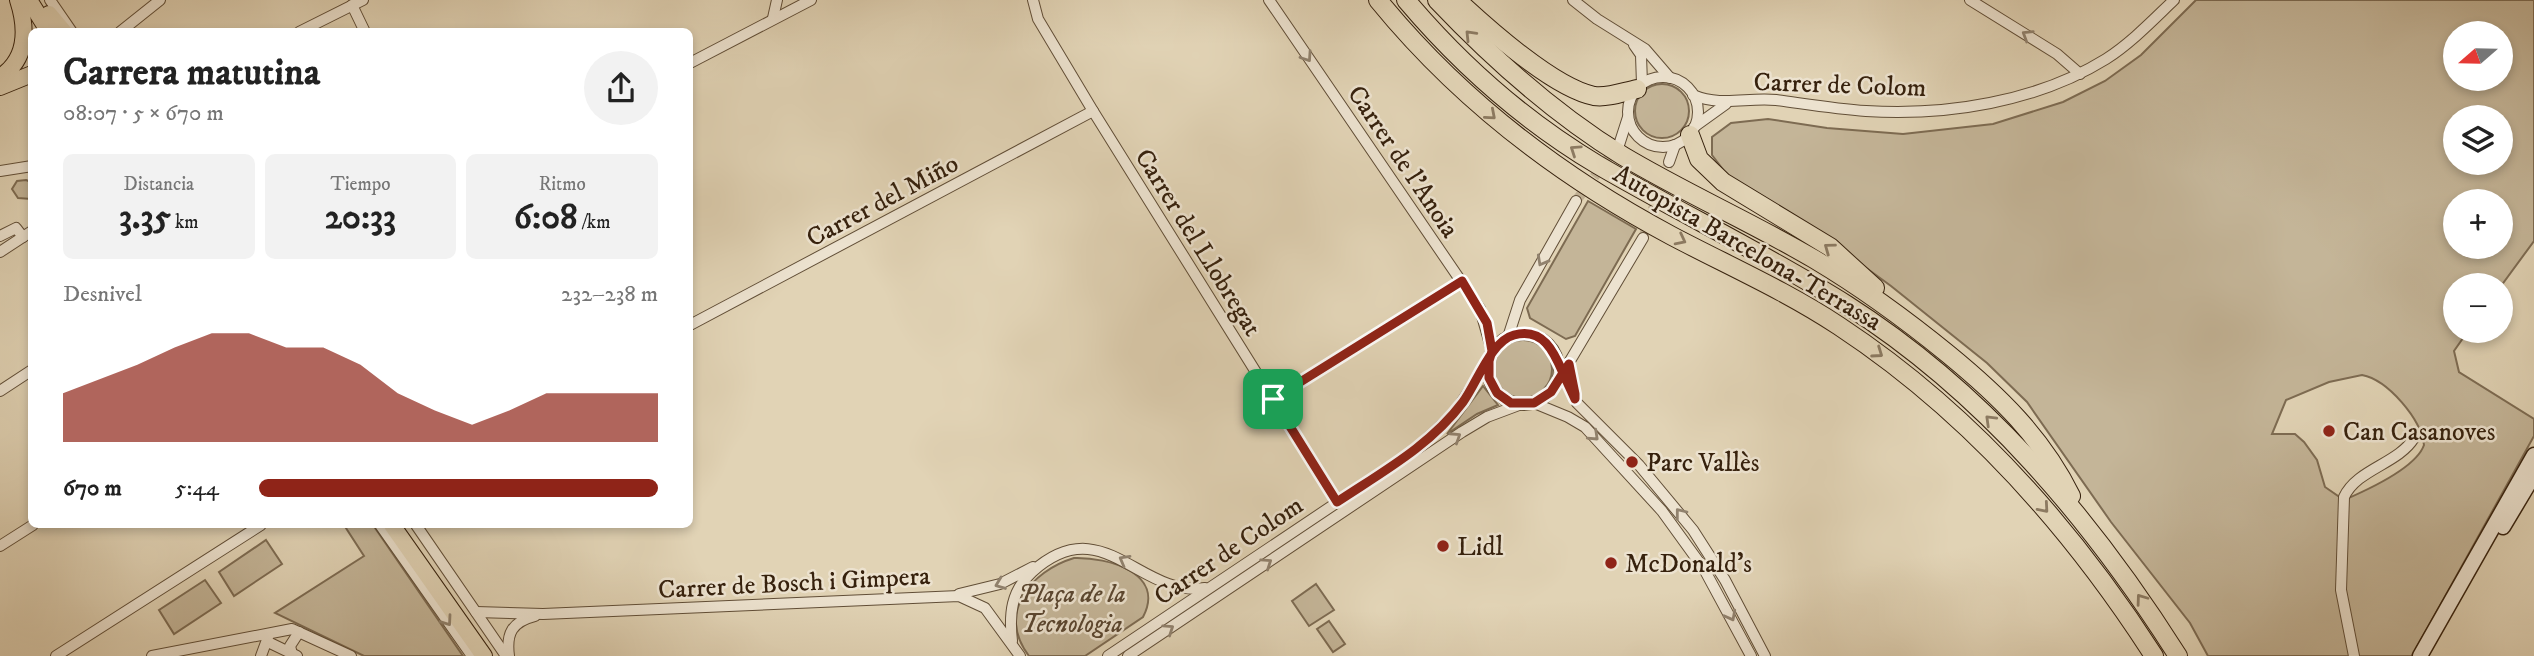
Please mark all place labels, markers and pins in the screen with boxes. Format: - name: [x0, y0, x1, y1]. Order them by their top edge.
- pin: [1243, 369, 1303, 429]
- place label: Can Casanoves: [2343, 416, 2496, 449]
- marker: Can Casanoves: [2321, 423, 2337, 439]
- place label: Parc Vallès: [1646, 447, 1759, 480]
- marker: Parc Vallès: [1624, 454, 1640, 470]
- place label: Lidl: [1457, 531, 1503, 564]
- marker: Lidl: [1435, 538, 1451, 554]
- place label: McDonald's: [1625, 548, 1752, 581]
- marker: McDonald's: [1603, 555, 1619, 571]

